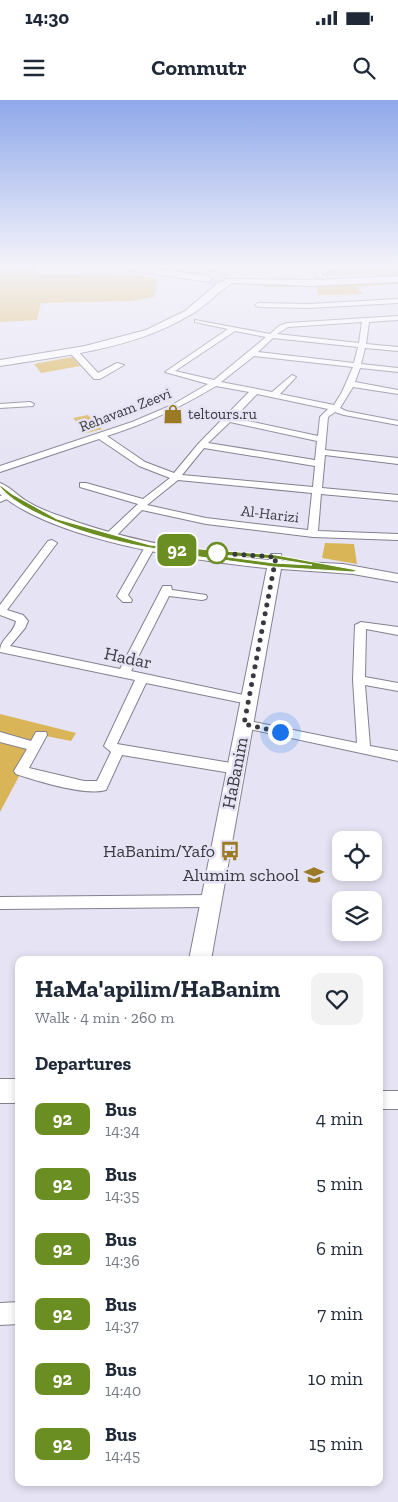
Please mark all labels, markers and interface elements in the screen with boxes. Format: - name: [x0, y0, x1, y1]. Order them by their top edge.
- text: 14:30: [25, 6, 69, 29]
- icon: menu: [20, 54, 48, 82]
- text: Commutr: [151, 54, 247, 81]
- icon: search: [350, 54, 378, 82]
- street label: Rehavam Zeevi: [76, 384, 174, 436]
- shop icon: teltours.ru: [162, 403, 184, 425]
- place label: teltours.ru: [188, 405, 258, 423]
- street label: Al-Harizi: [240, 502, 300, 526]
- line badge: 92: [154, 534, 200, 566]
- text: 92: [167, 539, 187, 561]
- unlabelled marker: [206, 542, 228, 564]
- street label: Hadar: [102, 642, 154, 674]
- your location: [268, 720, 293, 745]
- street label: HaBanim: [217, 735, 253, 811]
- map controls: [332, 831, 382, 941]
- button: locate: [332, 831, 382, 881]
- place label: HaBanim/Yafo: [103, 840, 215, 862]
- bus stop icon: HaBanim/Yafo: [219, 840, 241, 862]
- place label: Alumim school: [183, 864, 299, 886]
- school or university icon: Alumim school: [303, 864, 325, 886]
- button: layers: [332, 891, 382, 941]
- button: heart: [311, 973, 363, 1025]
- text: HaMa'apilim/HaBanim: [35, 974, 280, 1003]
- text: Walk · 4 min · 260 m: [35, 1008, 174, 1027]
- text: Departures: [35, 1052, 131, 1075]
- text: Bus: [105, 1098, 137, 1121]
- text: 4 min: [316, 1107, 363, 1130]
- text: 92: [53, 1108, 72, 1130]
- text: 14:34: [105, 1121, 140, 1140]
- text: Bus: [105, 1163, 137, 1186]
- text: 5 min: [316, 1172, 363, 1195]
- text: 92: [53, 1173, 72, 1195]
- text: 14:35: [105, 1186, 139, 1205]
- text: Bus: [105, 1228, 137, 1251]
- text: 6 min: [316, 1237, 363, 1260]
- text: 92: [53, 1238, 72, 1260]
- text: 14:36: [105, 1251, 140, 1270]
- text: Bus: [105, 1293, 137, 1316]
- text: 7 min: [317, 1302, 363, 1325]
- text: 92: [53, 1303, 72, 1325]
- text: 14:37: [105, 1316, 139, 1335]
- text: Bus: [105, 1358, 137, 1381]
- text: 10 min: [308, 1367, 363, 1390]
- text: 92: [53, 1368, 72, 1390]
- text: 14:40: [105, 1381, 141, 1400]
- text: Bus: [105, 1423, 137, 1446]
- text: 15 min: [309, 1432, 363, 1455]
- text: 92: [53, 1433, 72, 1455]
- text: 14:45: [105, 1446, 140, 1465]

